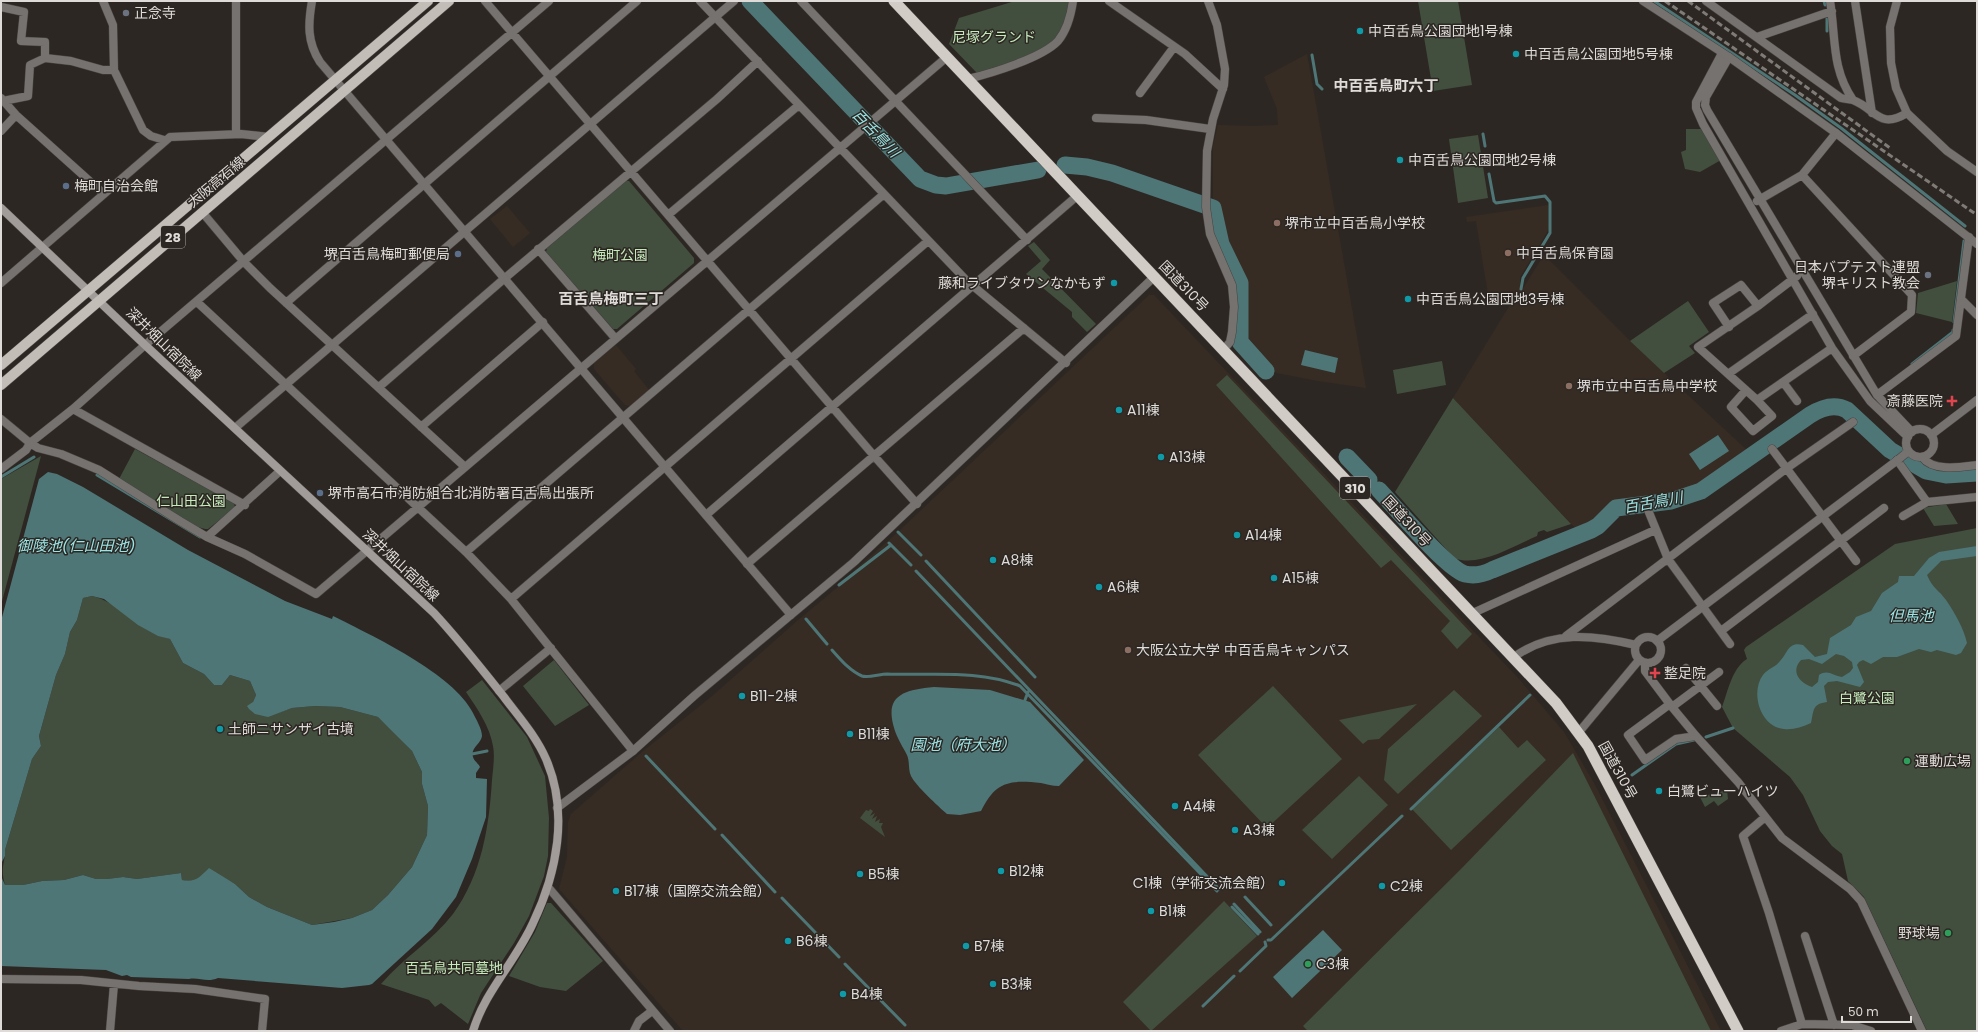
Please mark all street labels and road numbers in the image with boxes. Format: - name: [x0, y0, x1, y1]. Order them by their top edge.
- street label: 大阪高石線: [183, 152, 249, 212]
- road number: 28: [161, 226, 185, 248]
- street label: 国道310号: [1155, 256, 1213, 316]
- street label: 深井畑山宿院線: [122, 303, 206, 385]
- road number: 310: [1340, 477, 1370, 499]
- street label: 国道310号: [1378, 491, 1436, 551]
- street label: 深井畑山宿院線: [358, 524, 444, 606]
- street label: 国道310号: [1594, 737, 1642, 803]

